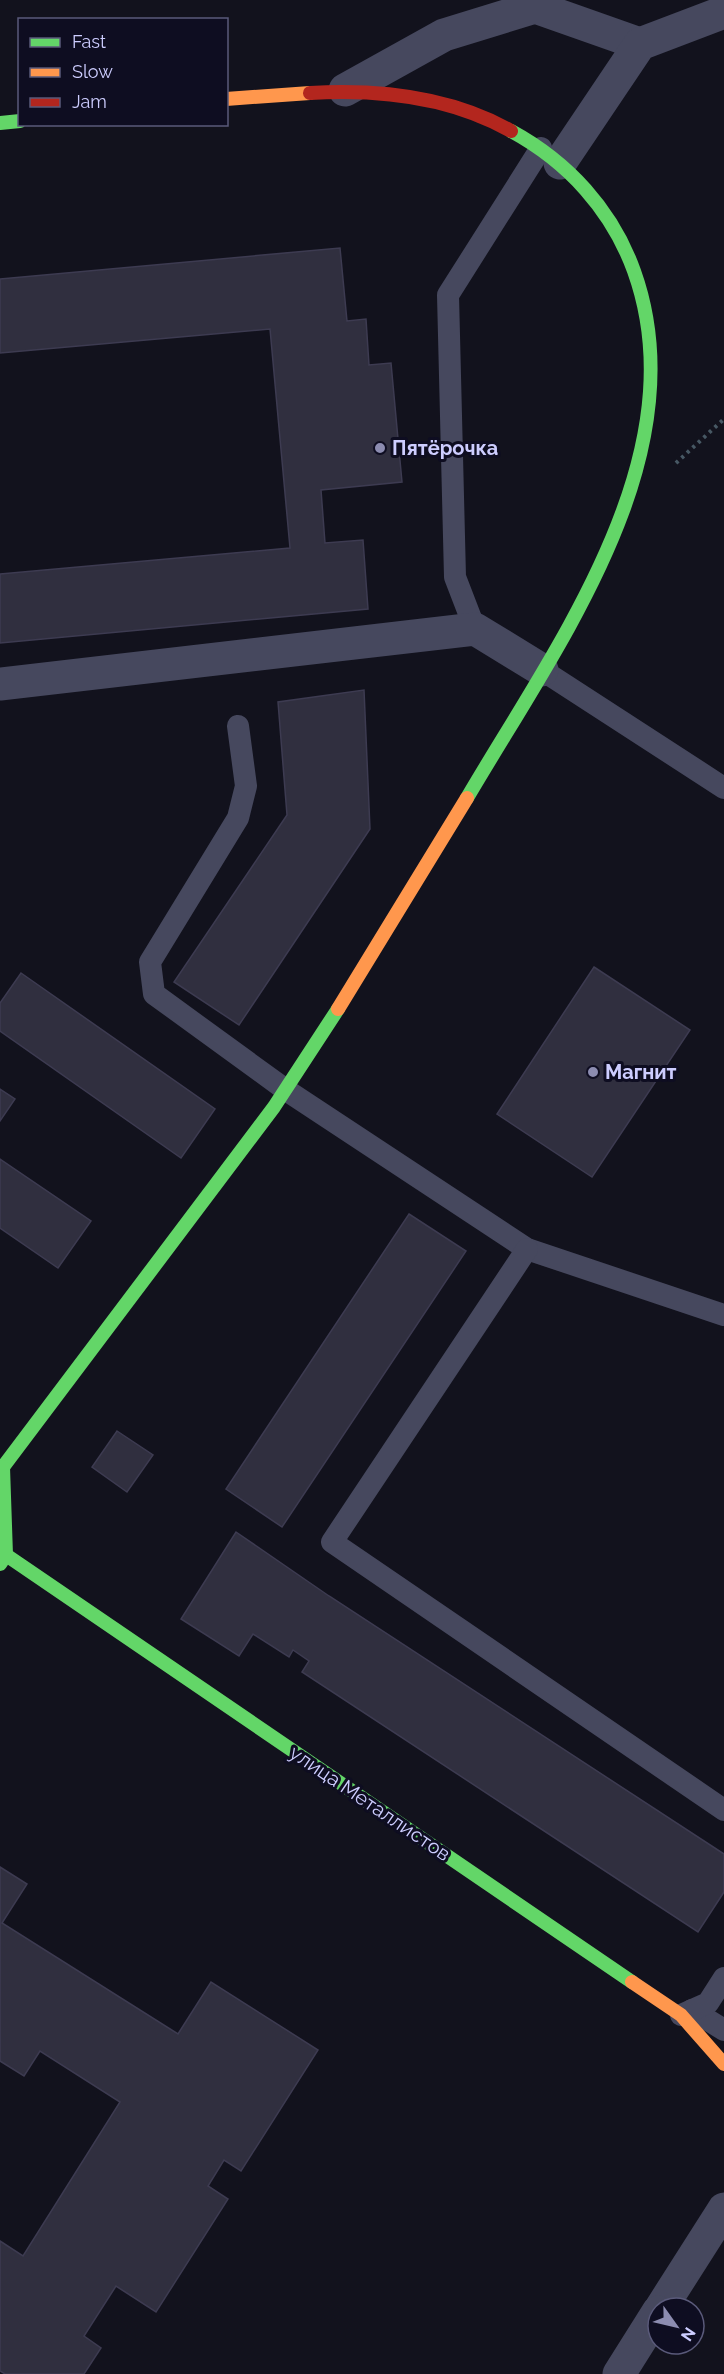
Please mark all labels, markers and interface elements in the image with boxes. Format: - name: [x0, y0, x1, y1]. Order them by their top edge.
- legend: [18, 18, 228, 126]
- text: Fast: [72, 31, 106, 52]
- text: Slow: [72, 61, 113, 82]
- text: Jam: [72, 91, 107, 112]
- place label: Пятёрочка: [392, 436, 498, 460]
- marker: Пятёрочка: [373, 441, 387, 455]
- place label: Магнит: [605, 1060, 676, 1084]
- marker: Магнит: [586, 1065, 600, 1079]
- street label: улица Металлистов: [285, 1740, 455, 1866]
- north arrow: [646, 2296, 706, 2356]
- text: N: [677, 2324, 699, 2344]

